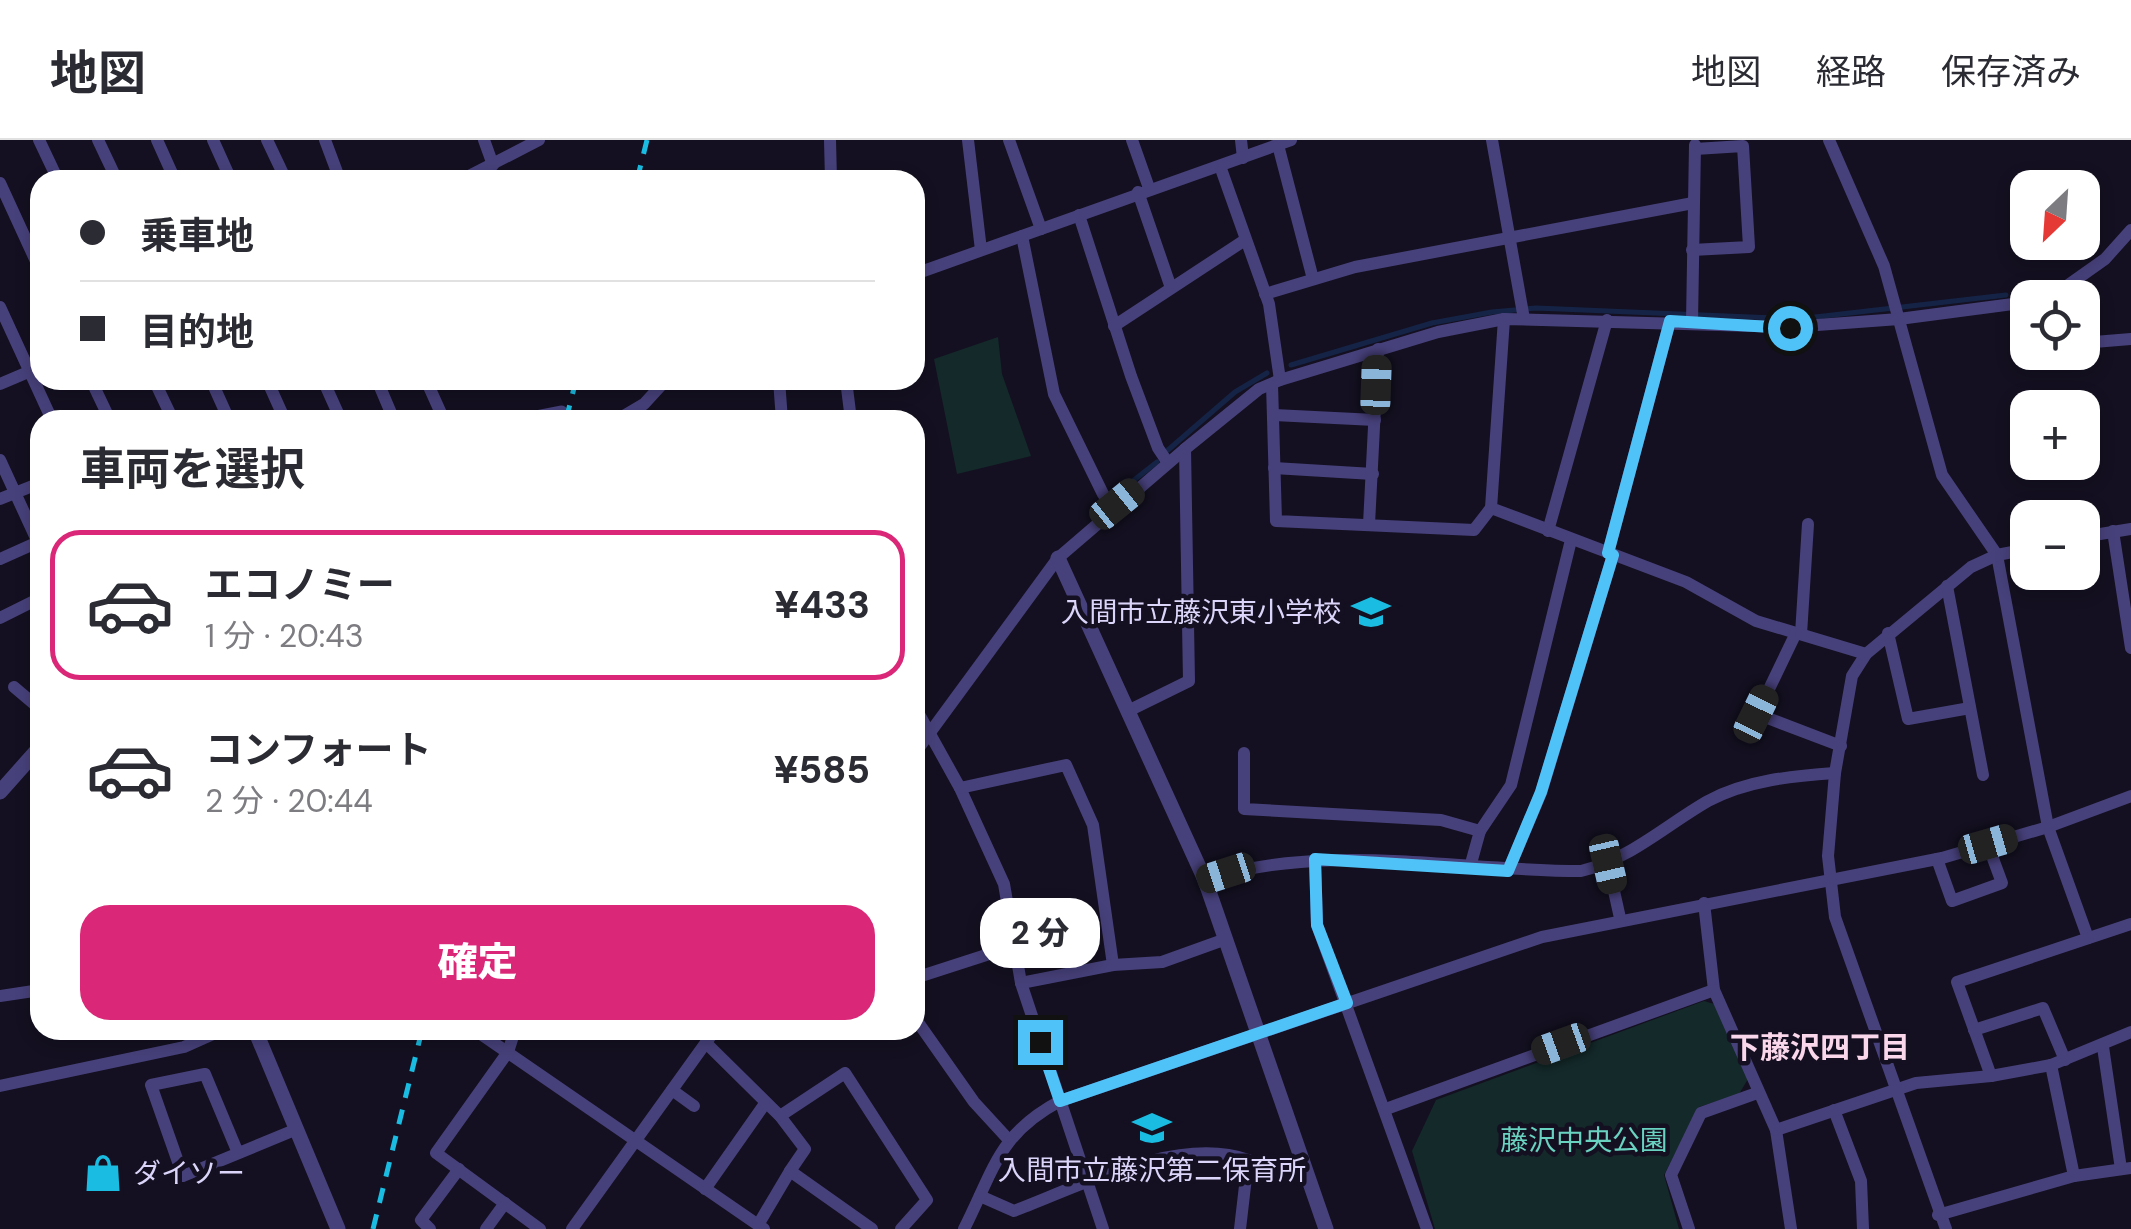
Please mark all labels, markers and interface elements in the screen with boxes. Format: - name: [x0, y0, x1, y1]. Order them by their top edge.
- text: 地図: [50, 42, 146, 105]
- text: 地図: [1691, 49, 1761, 95]
- text: 経路: [1816, 49, 1886, 95]
- text: 保存済み: [1941, 49, 2081, 95]
- north arrow: [2010, 170, 2100, 260]
- map controls: [2010, 170, 2100, 590]
- text: 乗車地: [140, 211, 254, 261]
- button: locate: [2010, 280, 2100, 370]
- route start: [1768, 306, 1813, 351]
- text: 目的地: [140, 307, 254, 357]
- car: [1360, 354, 1392, 416]
- button: +: [2010, 390, 2100, 480]
- text: 車両を選択: [80, 440, 305, 499]
- car: [1084, 473, 1150, 535]
- button: −: [2010, 500, 2100, 590]
- icon: car: [85, 560, 175, 650]
- text: エコノミー: [205, 560, 395, 610]
- text: ¥433: [774, 580, 870, 630]
- school or university icon: 入間市立藤沢東小学校: [1350, 591, 1392, 633]
- place label: 入間市立藤沢東小学校: [1061, 594, 1341, 631]
- text: 1 分 · 20:43: [205, 615, 364, 657]
- car: [1729, 680, 1783, 748]
- icon: car: [85, 725, 175, 815]
- text: コンフォート: [205, 725, 432, 775]
- text: ¥585: [774, 745, 870, 795]
- text: 2 分 · 20:44: [205, 780, 373, 822]
- car: [1955, 821, 2021, 867]
- car: [1587, 831, 1629, 897]
- car: [1193, 849, 1259, 897]
- callout: 2 分: [980, 897, 1100, 967]
- button: 確定: [80, 905, 875, 1020]
- text: 2 分: [1011, 912, 1069, 954]
- route end: [1018, 1020, 1063, 1065]
- car: [1528, 1020, 1594, 1068]
- district label: 下藤沢四丁目: [1730, 1028, 1910, 1067]
- school or university icon: 入間市立藤沢第二保育所: [1131, 1107, 1173, 1149]
- park label: 藤沢中央公園: [1500, 1122, 1668, 1159]
- shop icon: ダイソー: [82, 1152, 124, 1194]
- place label: 入間市立藤沢第二保育所: [998, 1152, 1306, 1189]
- place label: ダイソー: [133, 1155, 245, 1192]

